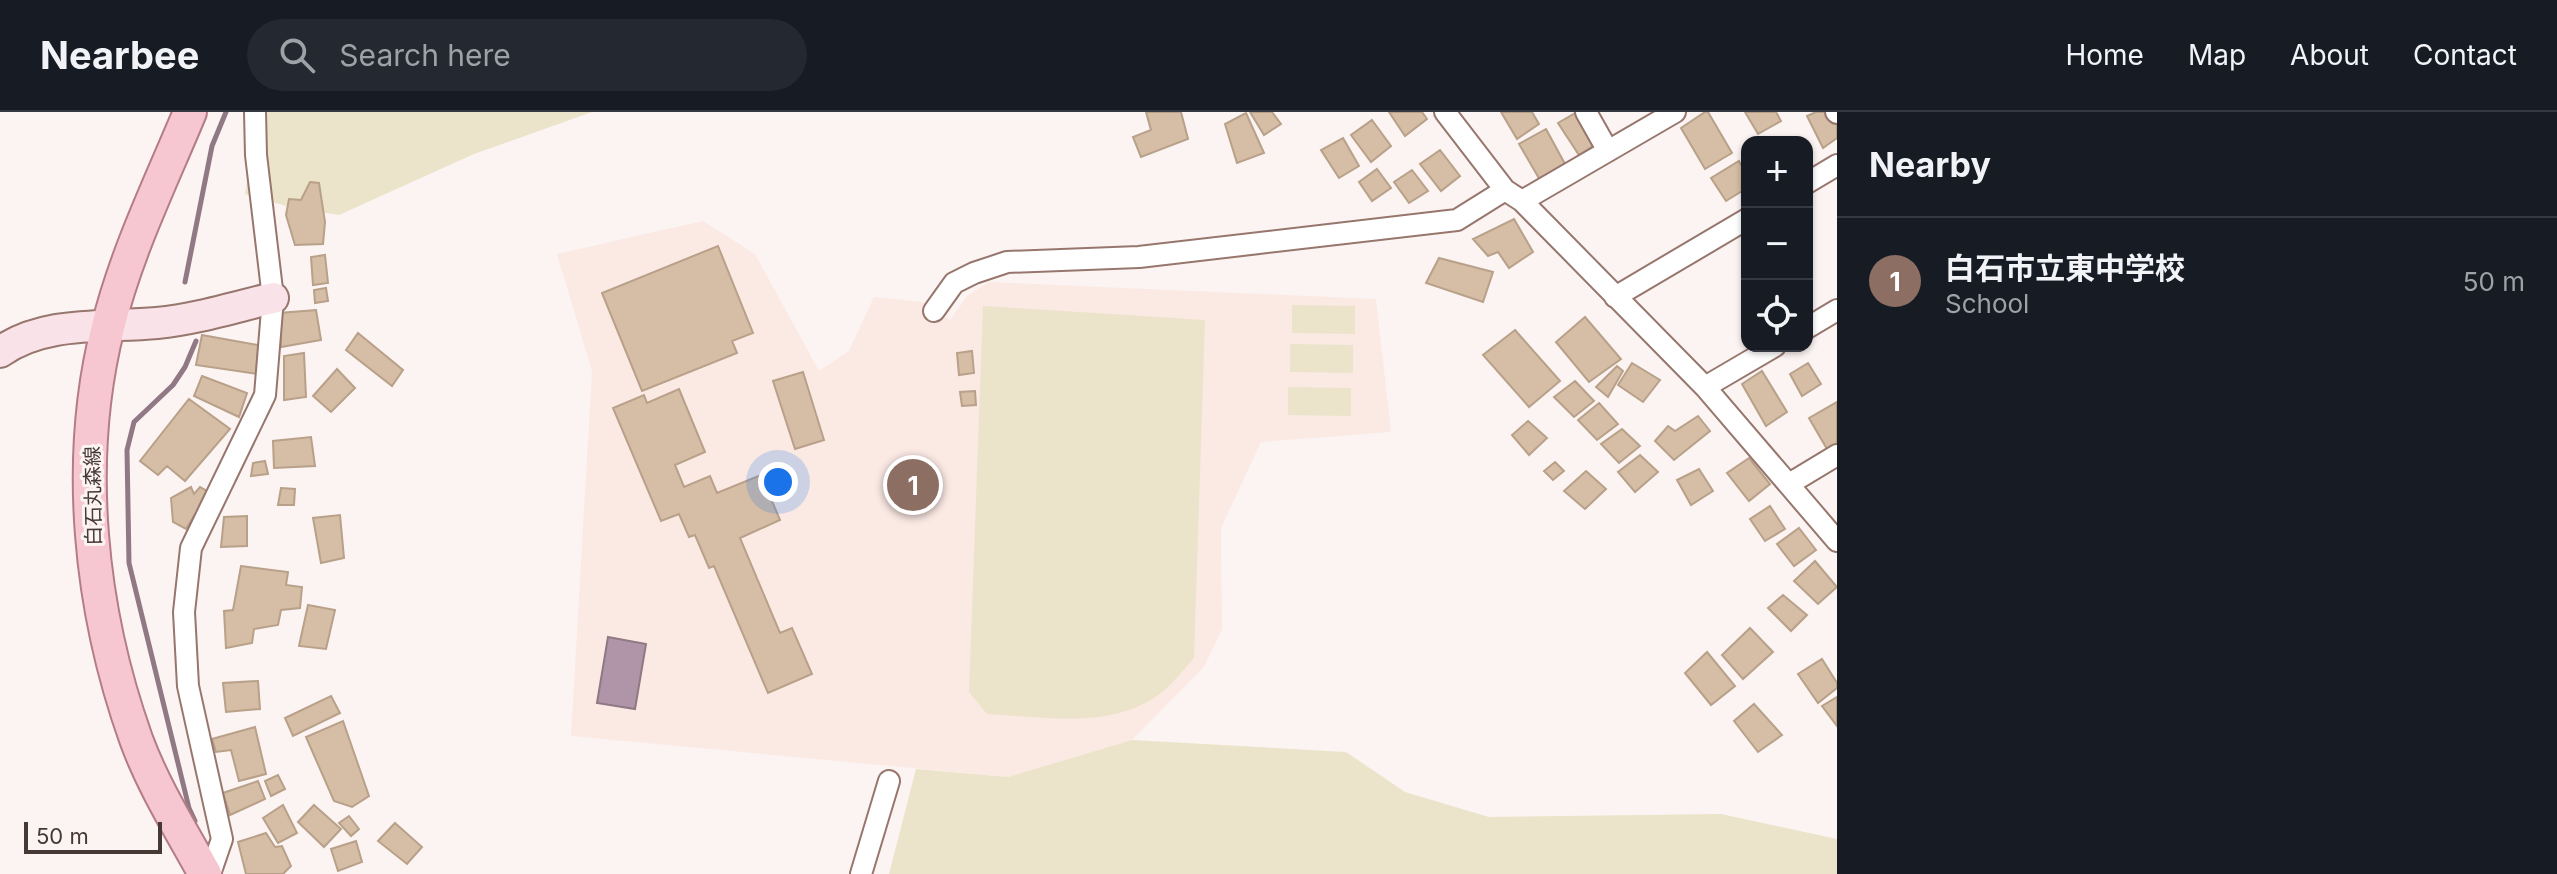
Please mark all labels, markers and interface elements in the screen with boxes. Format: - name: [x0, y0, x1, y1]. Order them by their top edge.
- search box: [247, 19, 807, 91]
- text: Nearbee: [40, 32, 199, 78]
- icon: search: [275, 33, 319, 77]
- text: Search here: [339, 37, 511, 73]
- text: Home: [2065, 38, 2144, 72]
- text: Map: [2188, 38, 2246, 72]
- text: About: [2290, 38, 2369, 72]
- text: Contact: [2413, 38, 2517, 72]
- map controls: [1741, 136, 1813, 352]
- button: +: [1741, 136, 1813, 208]
- text: Nearby: [1869, 144, 1991, 185]
- button: −: [1741, 208, 1813, 280]
- text: 白石市立東中学校: [1945, 250, 2185, 286]
- text: 1: [1889, 266, 1901, 297]
- text: 50 m: [2463, 266, 2525, 297]
- button: locate: [1741, 280, 1813, 352]
- text: School: [1945, 288, 2029, 319]
- street label: 白石丸森線: [80, 446, 106, 546]
- pin: 1: [887, 455, 939, 515]
- your location: [758, 462, 798, 502]
- scale bar: [24, 818, 162, 854]
- text: 50 m: [36, 823, 89, 849]

